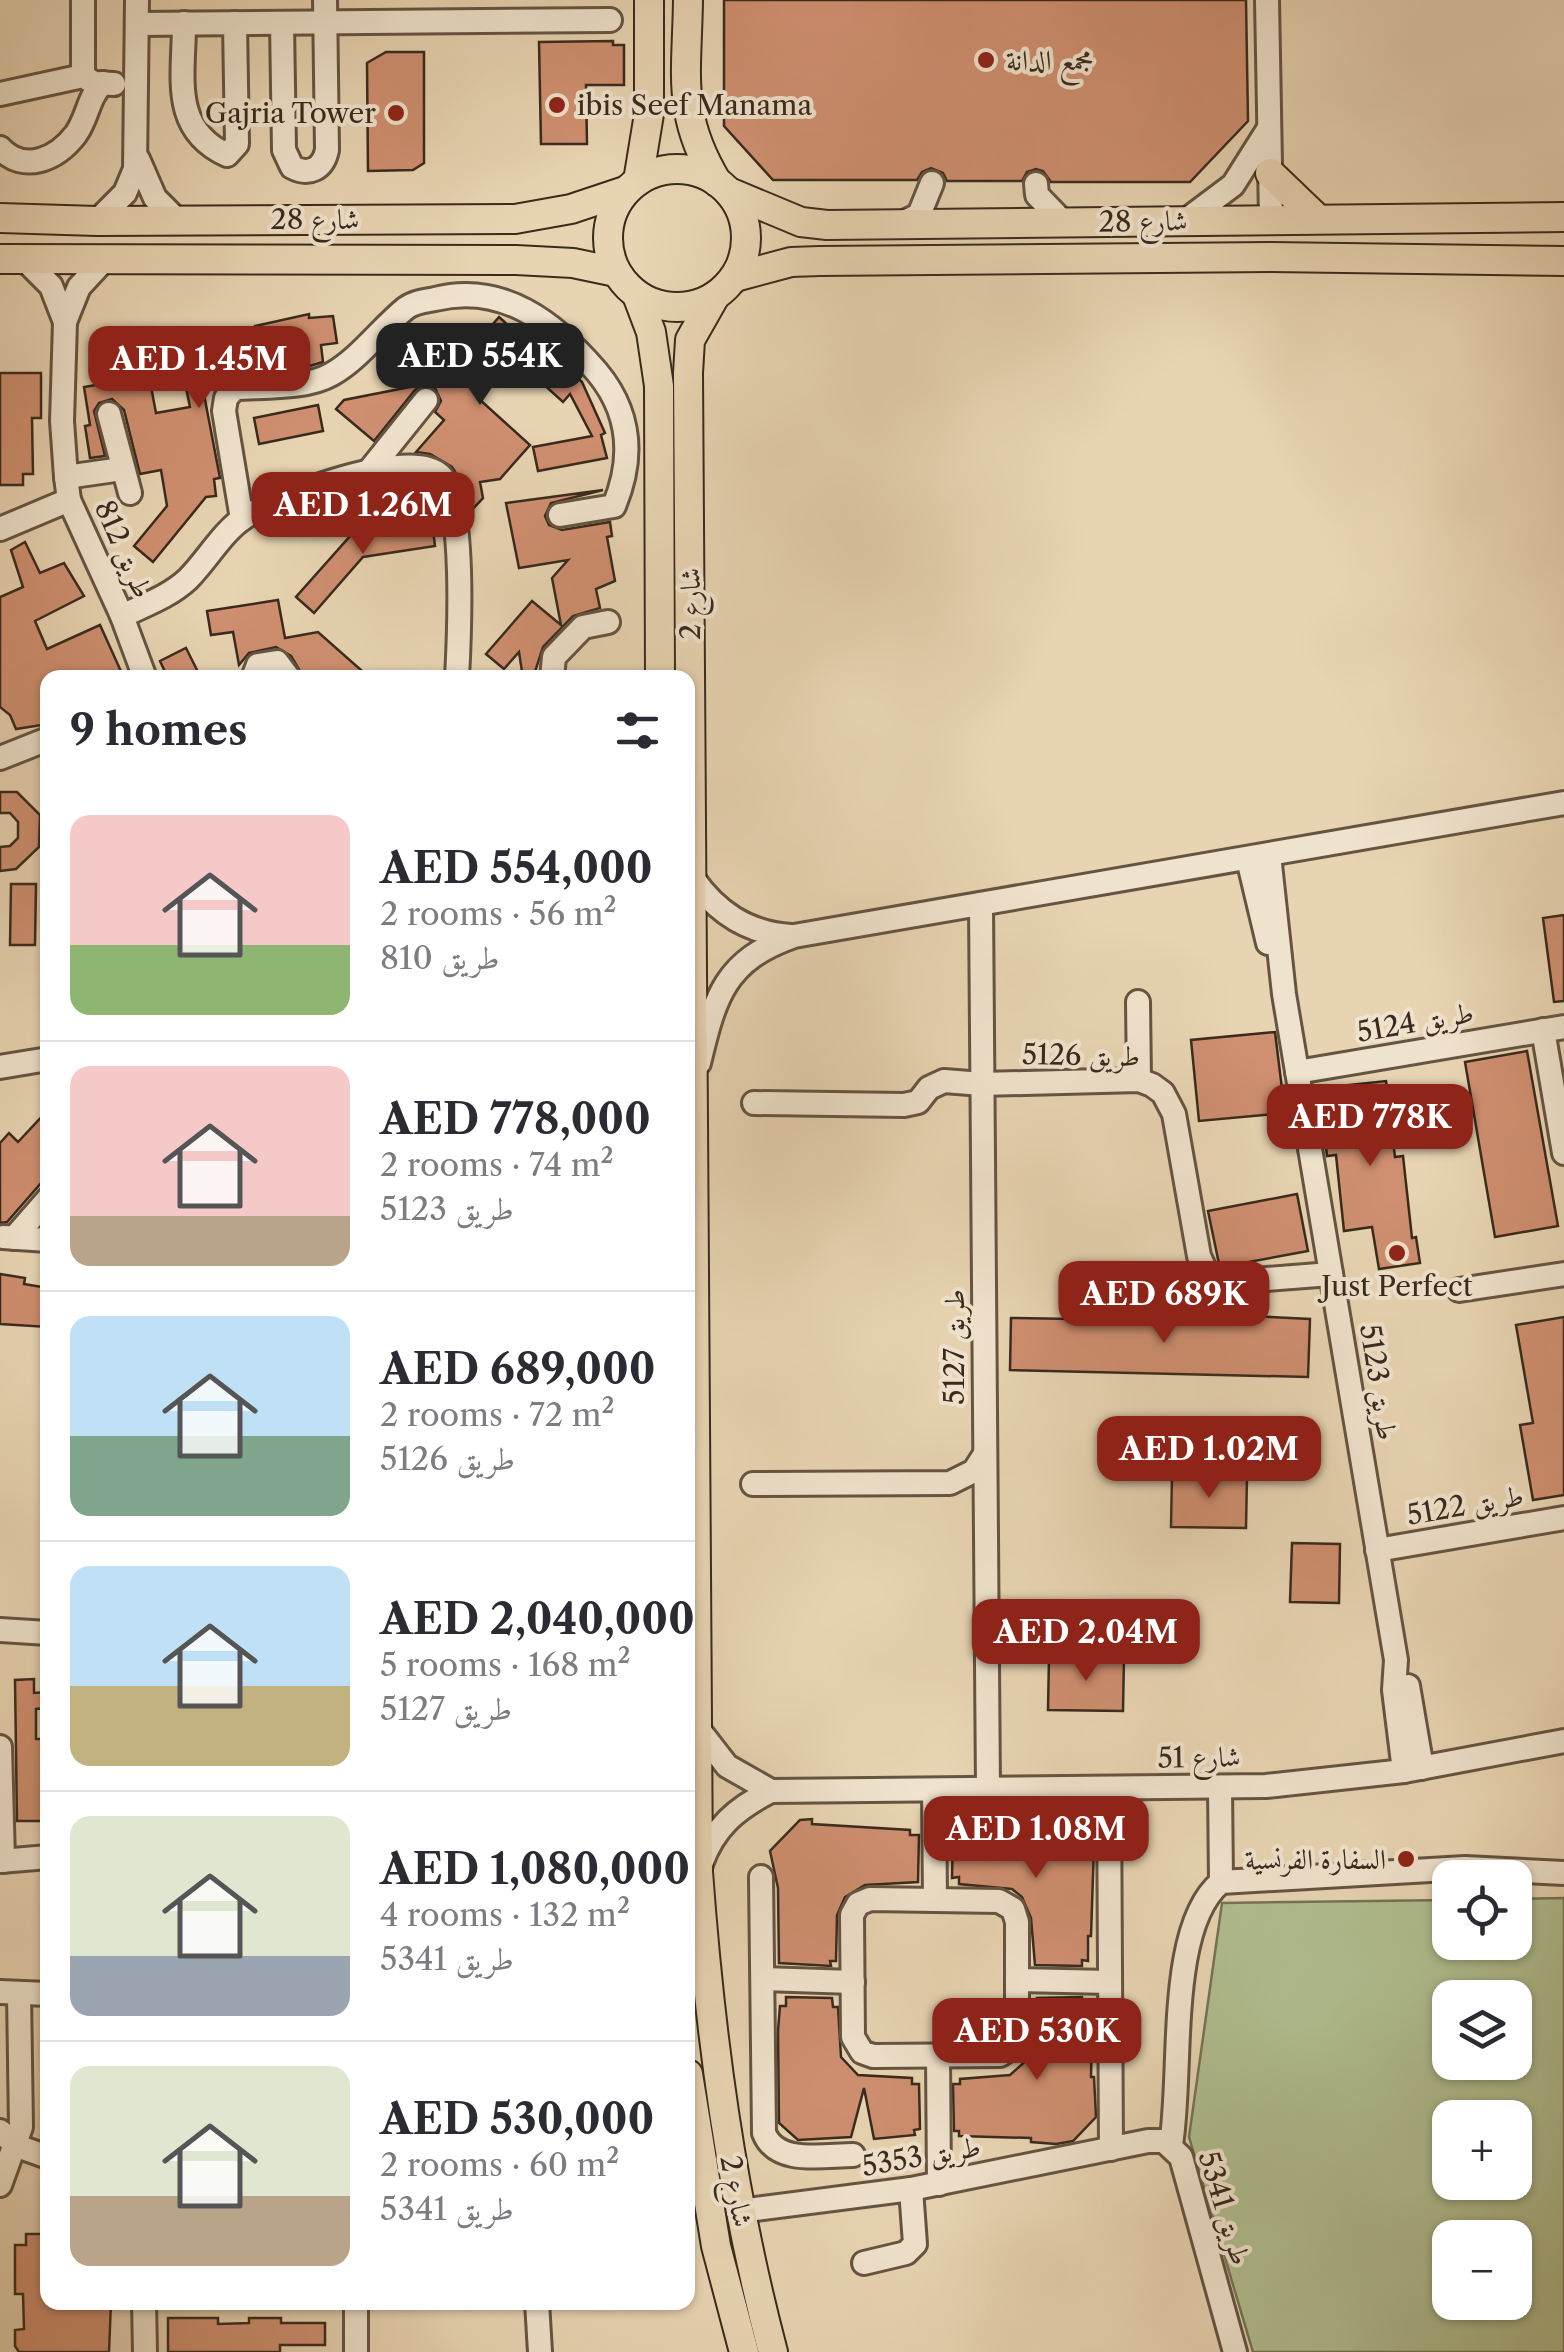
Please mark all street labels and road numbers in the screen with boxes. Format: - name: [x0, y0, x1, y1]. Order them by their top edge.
- street label: شارع 28: [271, 202, 359, 243]
- street label: شارع 28: [1098, 203, 1188, 246]
- street label: طريق 812: [87, 495, 161, 603]
- street label: شارع 2: [673, 568, 714, 640]
- street label: طريق 5124: [1354, 995, 1476, 1050]
- street label: طريق 5126: [1022, 1037, 1140, 1074]
- street label: طريق 5127: [937, 1289, 972, 1405]
- street label: طريق 5123: [1352, 1321, 1405, 1443]
- street label: طريق 5122: [1404, 1478, 1526, 1533]
- street label: شارع 51: [1157, 1739, 1241, 1782]
- street label: طريق 5353: [859, 2129, 983, 2184]
- street label: طريق 5341: [1191, 2147, 1258, 2269]
- street label: شارع 2: [707, 2152, 761, 2231]

